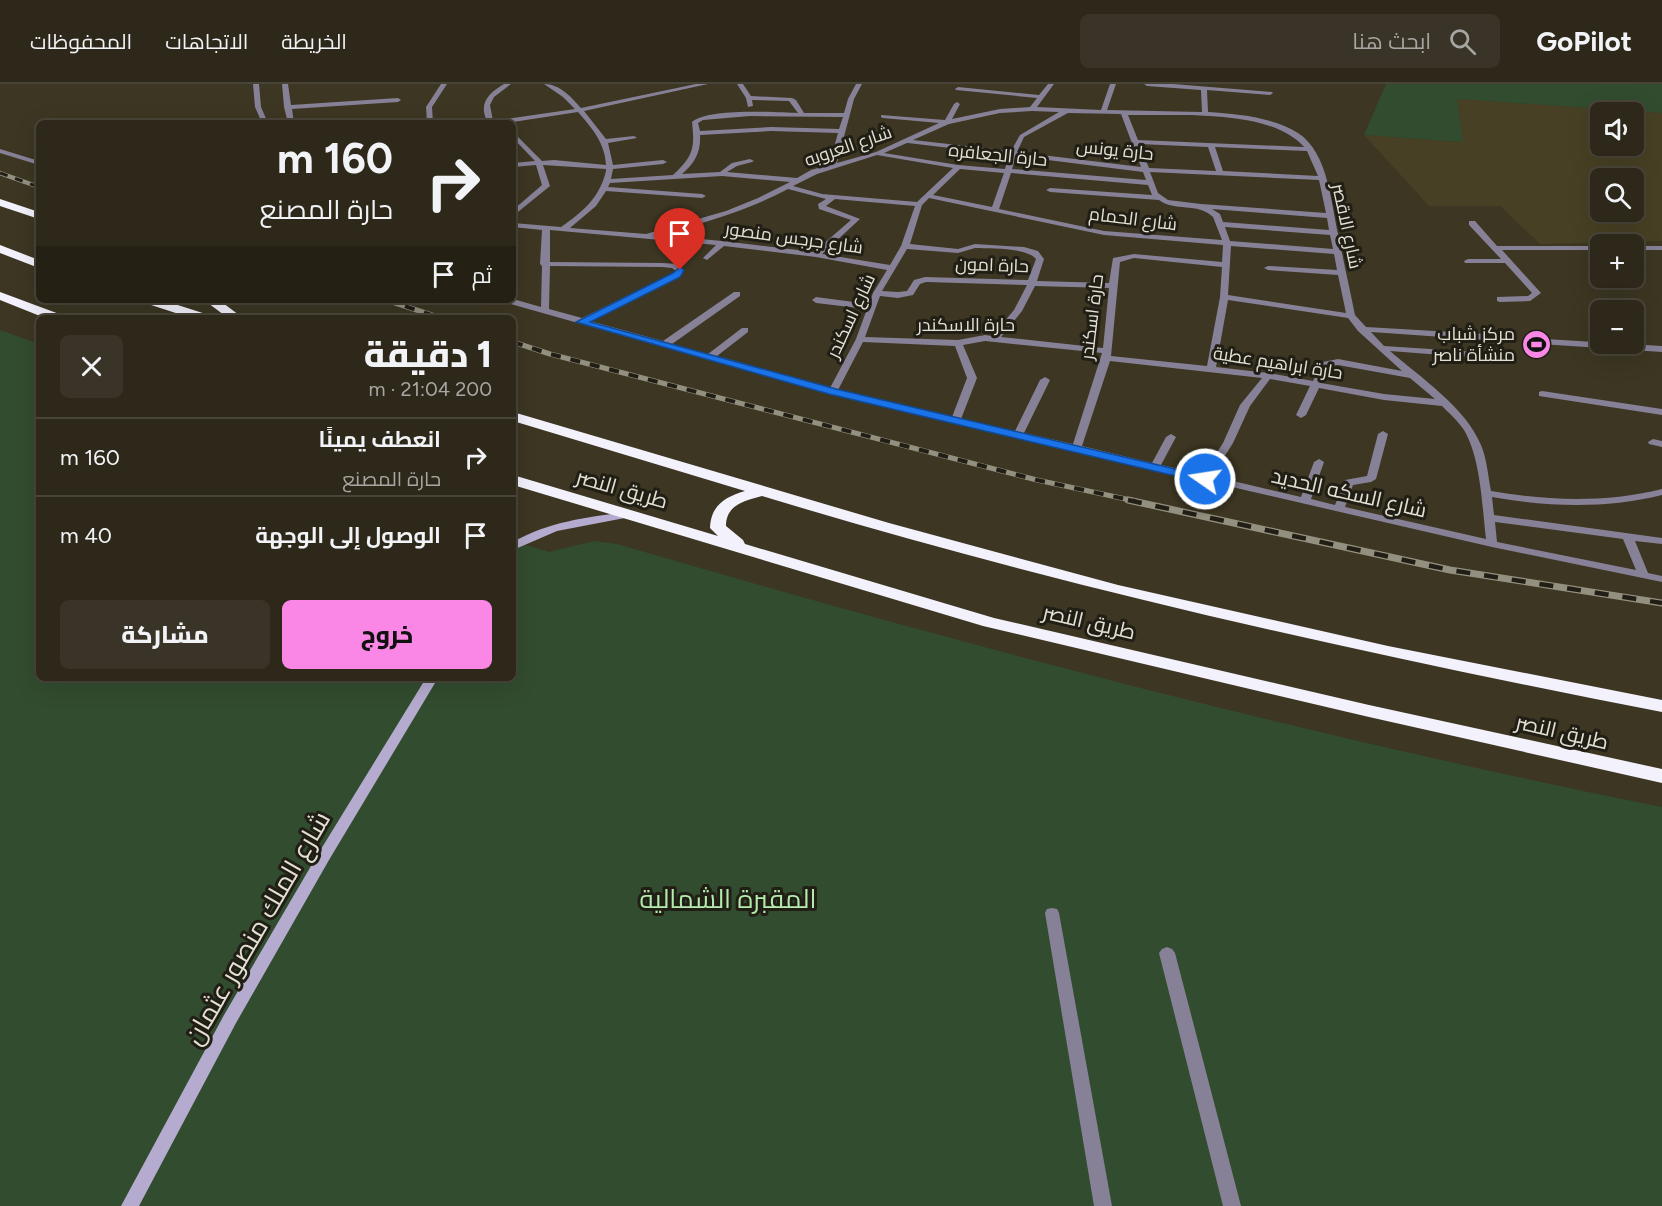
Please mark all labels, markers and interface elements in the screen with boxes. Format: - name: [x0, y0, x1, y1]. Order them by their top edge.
- search box: [1080, 14, 1500, 68]
- text: GoPilot: [1536, 24, 1632, 58]
- icon: search: [1446, 25, 1479, 58]
- text: ابحث هنا: [1352, 28, 1431, 55]
- text: المحفوظات: [30, 29, 132, 54]
- text: الاتجاهات: [165, 29, 248, 54]
- text: الخريطة: [281, 29, 347, 54]
- map controls: [1590, 102, 1644, 354]
- button: sound: [1590, 102, 1644, 156]
- street label: شارع العروبه: [801, 121, 895, 172]
- text: 160 m: [277, 133, 393, 184]
- street label: حارة يونس: [1075, 135, 1155, 165]
- street label: حارة الجعافره: [948, 139, 1048, 171]
- icon: right: [414, 144, 492, 222]
- button: search: [1590, 168, 1644, 222]
- street label: شارع الاقصر: [1326, 180, 1367, 271]
- text: حارة المصنع: [260, 193, 393, 226]
- street label: شارع الحمام: [1088, 203, 1178, 236]
- pin: [654, 208, 705, 270]
- icon: arrive: [663, 217, 696, 250]
- street label: شارع جرجس منصور: [723, 217, 864, 260]
- button: +: [1590, 234, 1644, 288]
- street label: حارة امون: [955, 253, 1029, 277]
- icon: arrive: [427, 258, 460, 291]
- text: ثم: [472, 262, 492, 289]
- street label: شارع اسكندر: [821, 270, 881, 363]
- street label: حارة اسكندر: [1076, 273, 1108, 362]
- button: −: [1590, 300, 1644, 354]
- street label: حارة الاسكندر: [916, 314, 1015, 336]
- place label: مركز شباب منشأة ناصر: [1432, 323, 1515, 366]
- sports icon: مركز شباب منشأة ناصر: [1520, 328, 1552, 360]
- text: 1 دقيقة: [364, 333, 492, 376]
- button: close: [60, 335, 123, 398]
- street label: حارة ابراهيم عطية: [1212, 342, 1344, 385]
- text: 200 m · 21:04: [368, 377, 492, 401]
- text: انعطف يمينًا: [318, 426, 441, 453]
- icon: right: [459, 441, 492, 474]
- text: 160 m: [60, 444, 120, 471]
- position arrow: [1173, 447, 1237, 511]
- street label: شارع السكه الحديد: [1269, 462, 1429, 524]
- street label: طريق النصر: [572, 463, 671, 514]
- text: حارة المصنع: [342, 467, 441, 491]
- icon: arrive: [459, 519, 492, 552]
- text: 40 m: [60, 522, 112, 549]
- text: الوصول إلى الوجهة: [255, 522, 441, 549]
- street label: طريق النصر: [1039, 599, 1138, 645]
- button: مشاركة: [60, 600, 270, 669]
- button: خروج: [282, 600, 492, 669]
- street label: طريق النصر: [1512, 709, 1611, 755]
- street label: شارع الملك منصور عثمان: [177, 805, 338, 1051]
- park label: المقبرة الشمالية: [640, 883, 816, 915]

